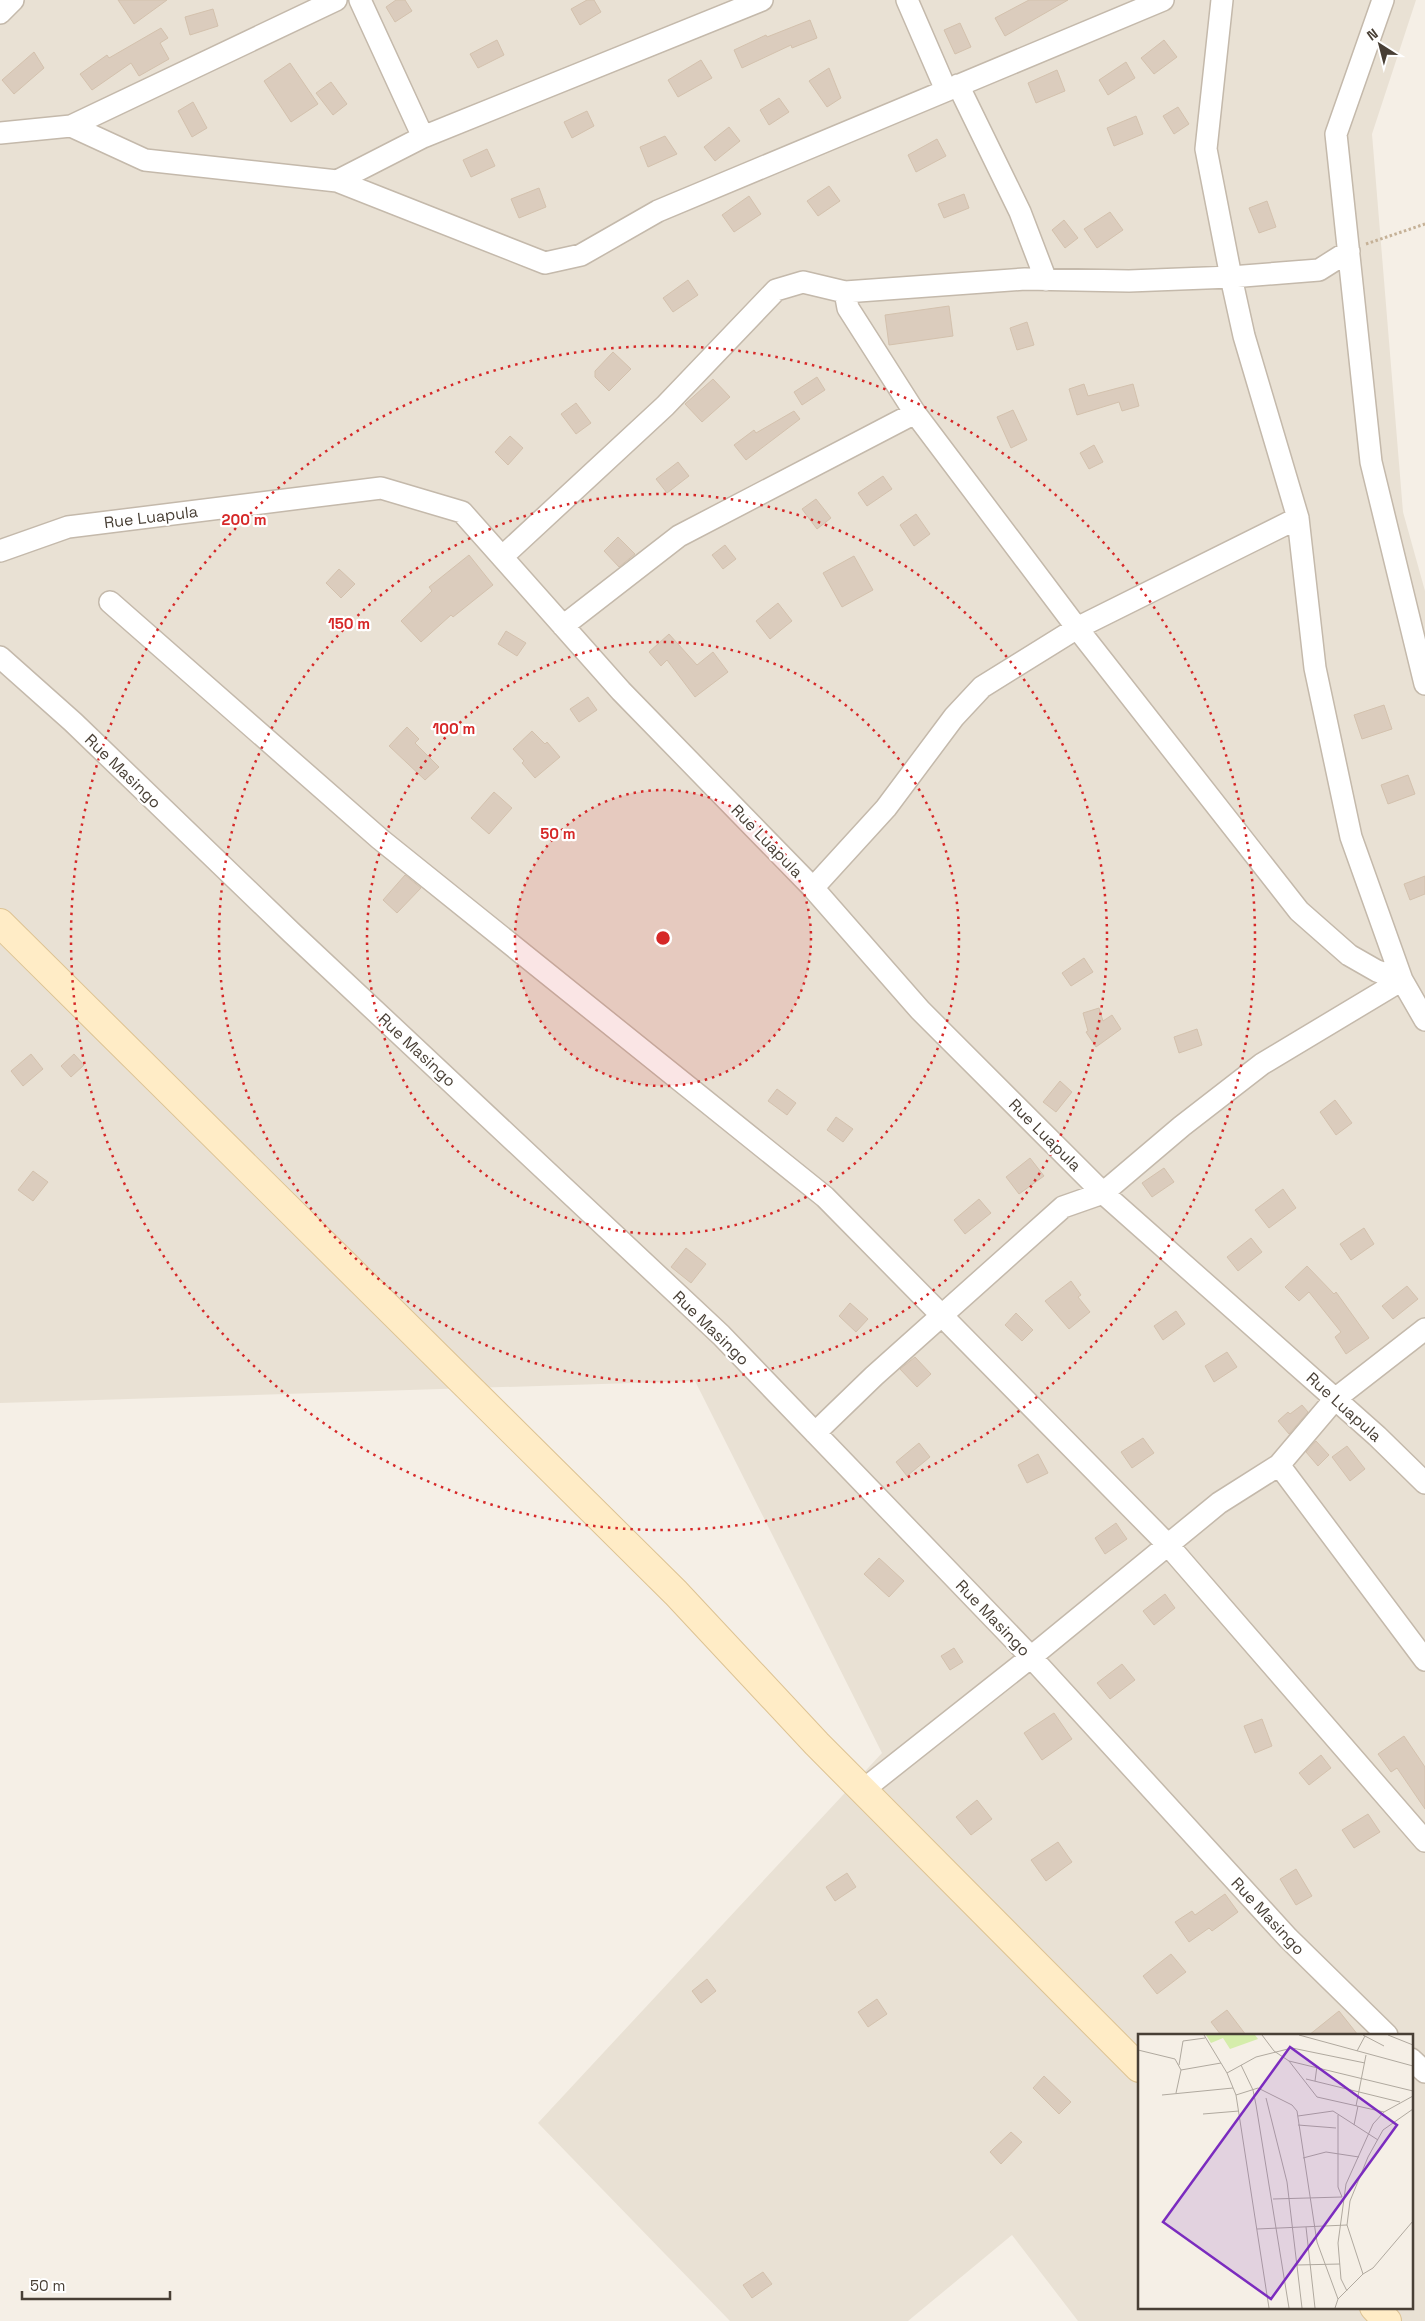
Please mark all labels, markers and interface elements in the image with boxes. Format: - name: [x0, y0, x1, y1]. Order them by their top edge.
- north arrow: [1355, 20, 1405, 70]
- text: N: [1363, 24, 1381, 45]
- street label: Rue Luapula: [103, 501, 199, 533]
- text: 200 m: [222, 510, 266, 529]
- text: 150 m: [328, 614, 370, 633]
- text: 100 m: [433, 719, 475, 738]
- street label: Rue Masingo: [80, 729, 166, 813]
- street label: Rue Luapula: [727, 800, 807, 882]
- text: 50 m: [540, 824, 576, 843]
- centre of rings: [654, 929, 672, 947]
- street label: Rue Masingo: [374, 1009, 460, 1091]
- street label: Rue Luapula: [1004, 1094, 1086, 1176]
- street label: Rue Masingo: [668, 1286, 754, 1370]
- street label: Rue Luapula: [1302, 1368, 1386, 1446]
- street label: Rue Masingo: [951, 1575, 1035, 1661]
- street label: Rue Masingo: [1227, 1873, 1309, 1959]
- inset map: [1138, 2034, 1412, 2308]
- scale bar: [22, 2268, 170, 2300]
- text: 50 m: [30, 2276, 65, 2295]

